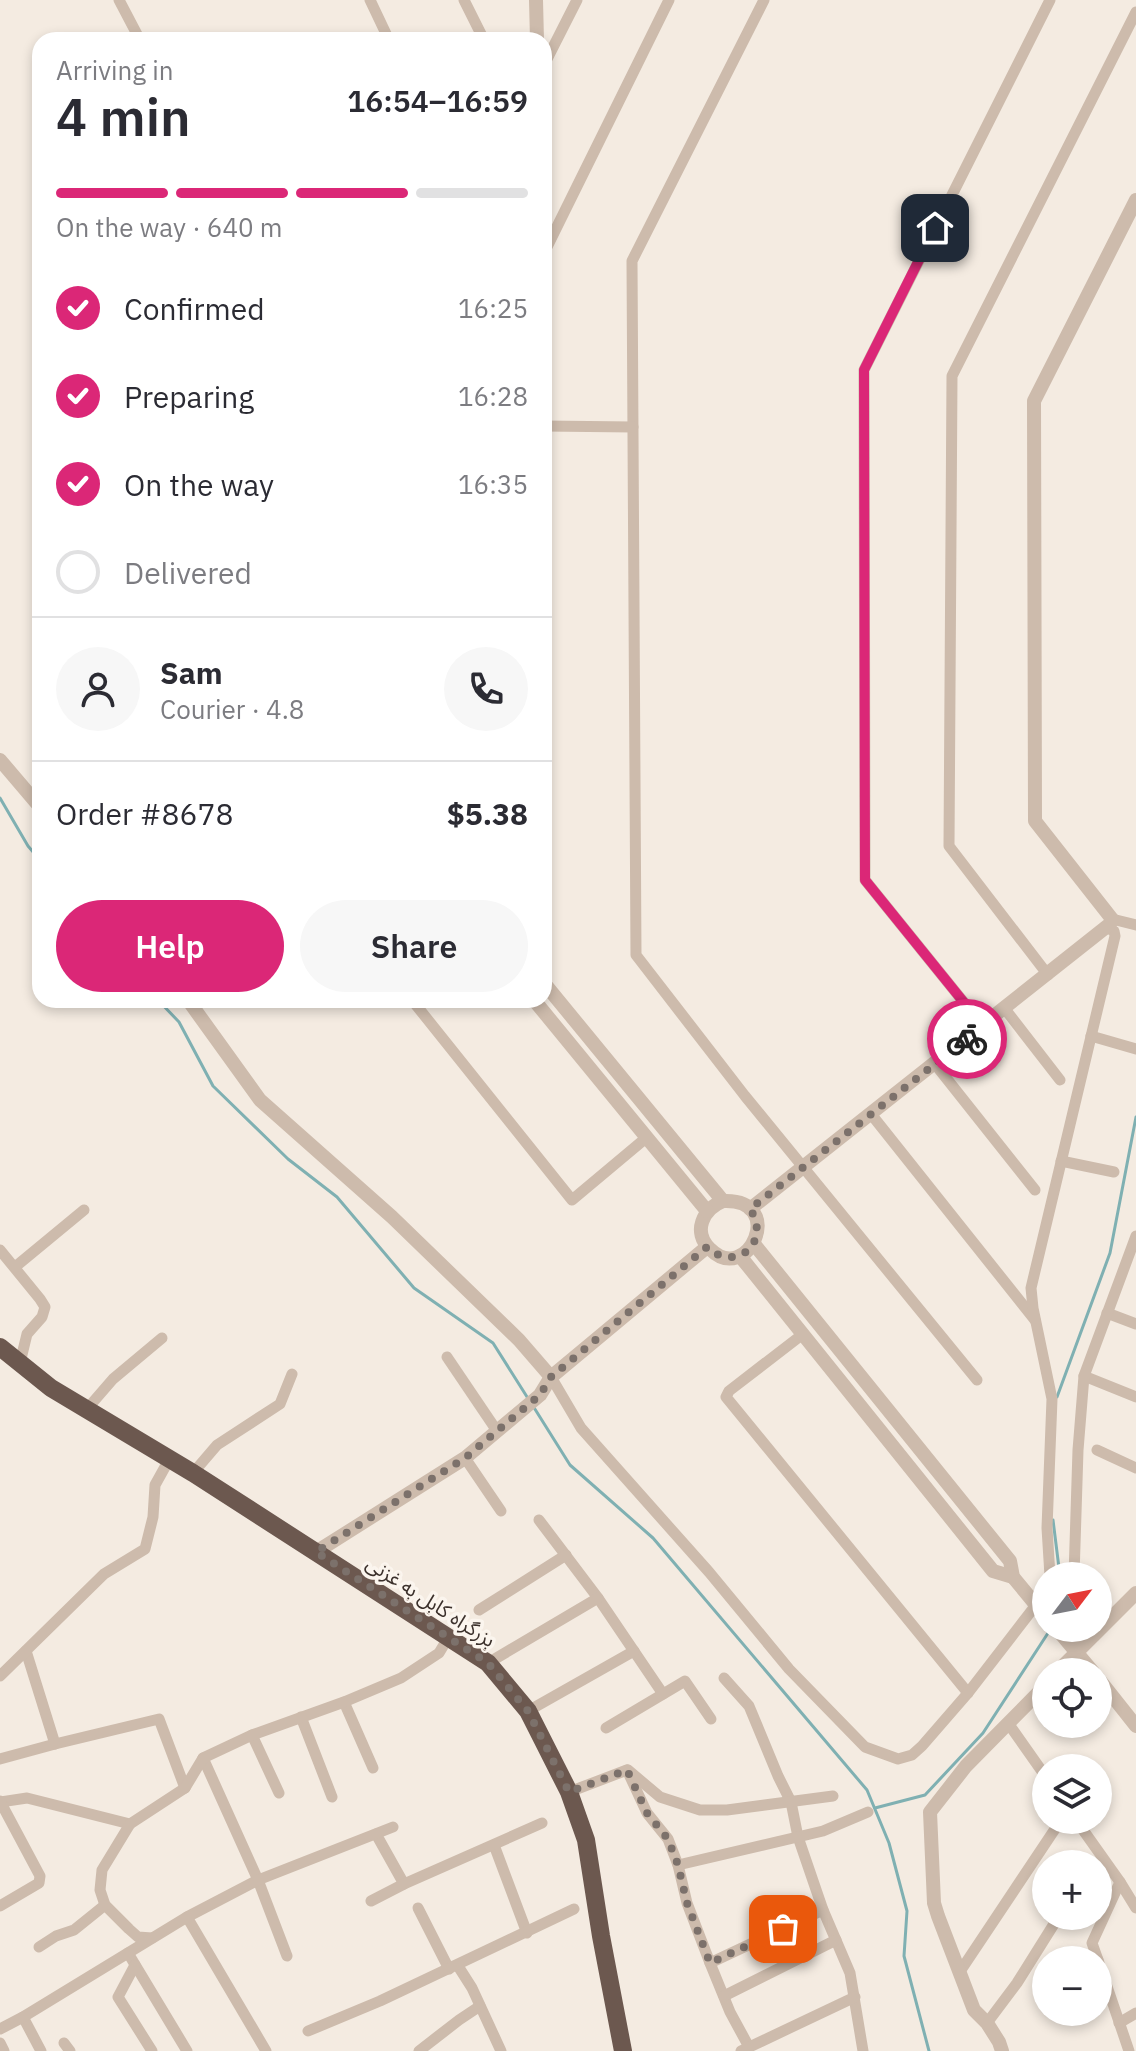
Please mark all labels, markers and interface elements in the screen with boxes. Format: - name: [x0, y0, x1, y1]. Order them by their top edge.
- text: Arriving in: [56, 53, 173, 87]
- text: 16:54–16:59: [347, 81, 528, 120]
- text: 4 min: [56, 83, 191, 150]
- pin: [901, 194, 969, 262]
- icon: home: [913, 206, 957, 250]
- text: On the way · 640 m: [56, 210, 282, 244]
- icon: check: [56, 286, 100, 330]
- text: Confirmed: [124, 289, 265, 328]
- text: 16:25: [458, 291, 528, 325]
- icon: check: [56, 374, 100, 418]
- text: Preparing: [124, 377, 254, 416]
- text: 16:28: [458, 379, 528, 413]
- icon: check: [56, 462, 100, 506]
- text: On the way: [124, 465, 274, 504]
- text: 16:35: [458, 467, 528, 501]
- text: Delivered: [124, 553, 252, 592]
- button: person: [56, 647, 140, 731]
- button: phone: [444, 647, 528, 731]
- text: Sam: [160, 653, 223, 692]
- text: Courier · 4.8: [160, 692, 304, 726]
- text: Order #8678: [56, 794, 233, 833]
- text: $5.38: [447, 794, 528, 833]
- button: Help: [56, 900, 284, 992]
- button: Share: [300, 900, 528, 992]
- courier: [927, 999, 1007, 1079]
- icon: bike: [945, 1017, 989, 1061]
- street label: بزرگراه کابل به غزنی: [361, 1549, 501, 1653]
- north arrow: [1032, 1562, 1112, 1642]
- map controls: [1032, 1562, 1112, 2026]
- button: locate: [1032, 1658, 1112, 1738]
- button: layers: [1032, 1754, 1112, 1834]
- button: +: [1032, 1850, 1112, 1930]
- pin: [749, 1895, 817, 1963]
- icon: bag: [761, 1907, 805, 1951]
- button: −: [1032, 1946, 1112, 2026]

